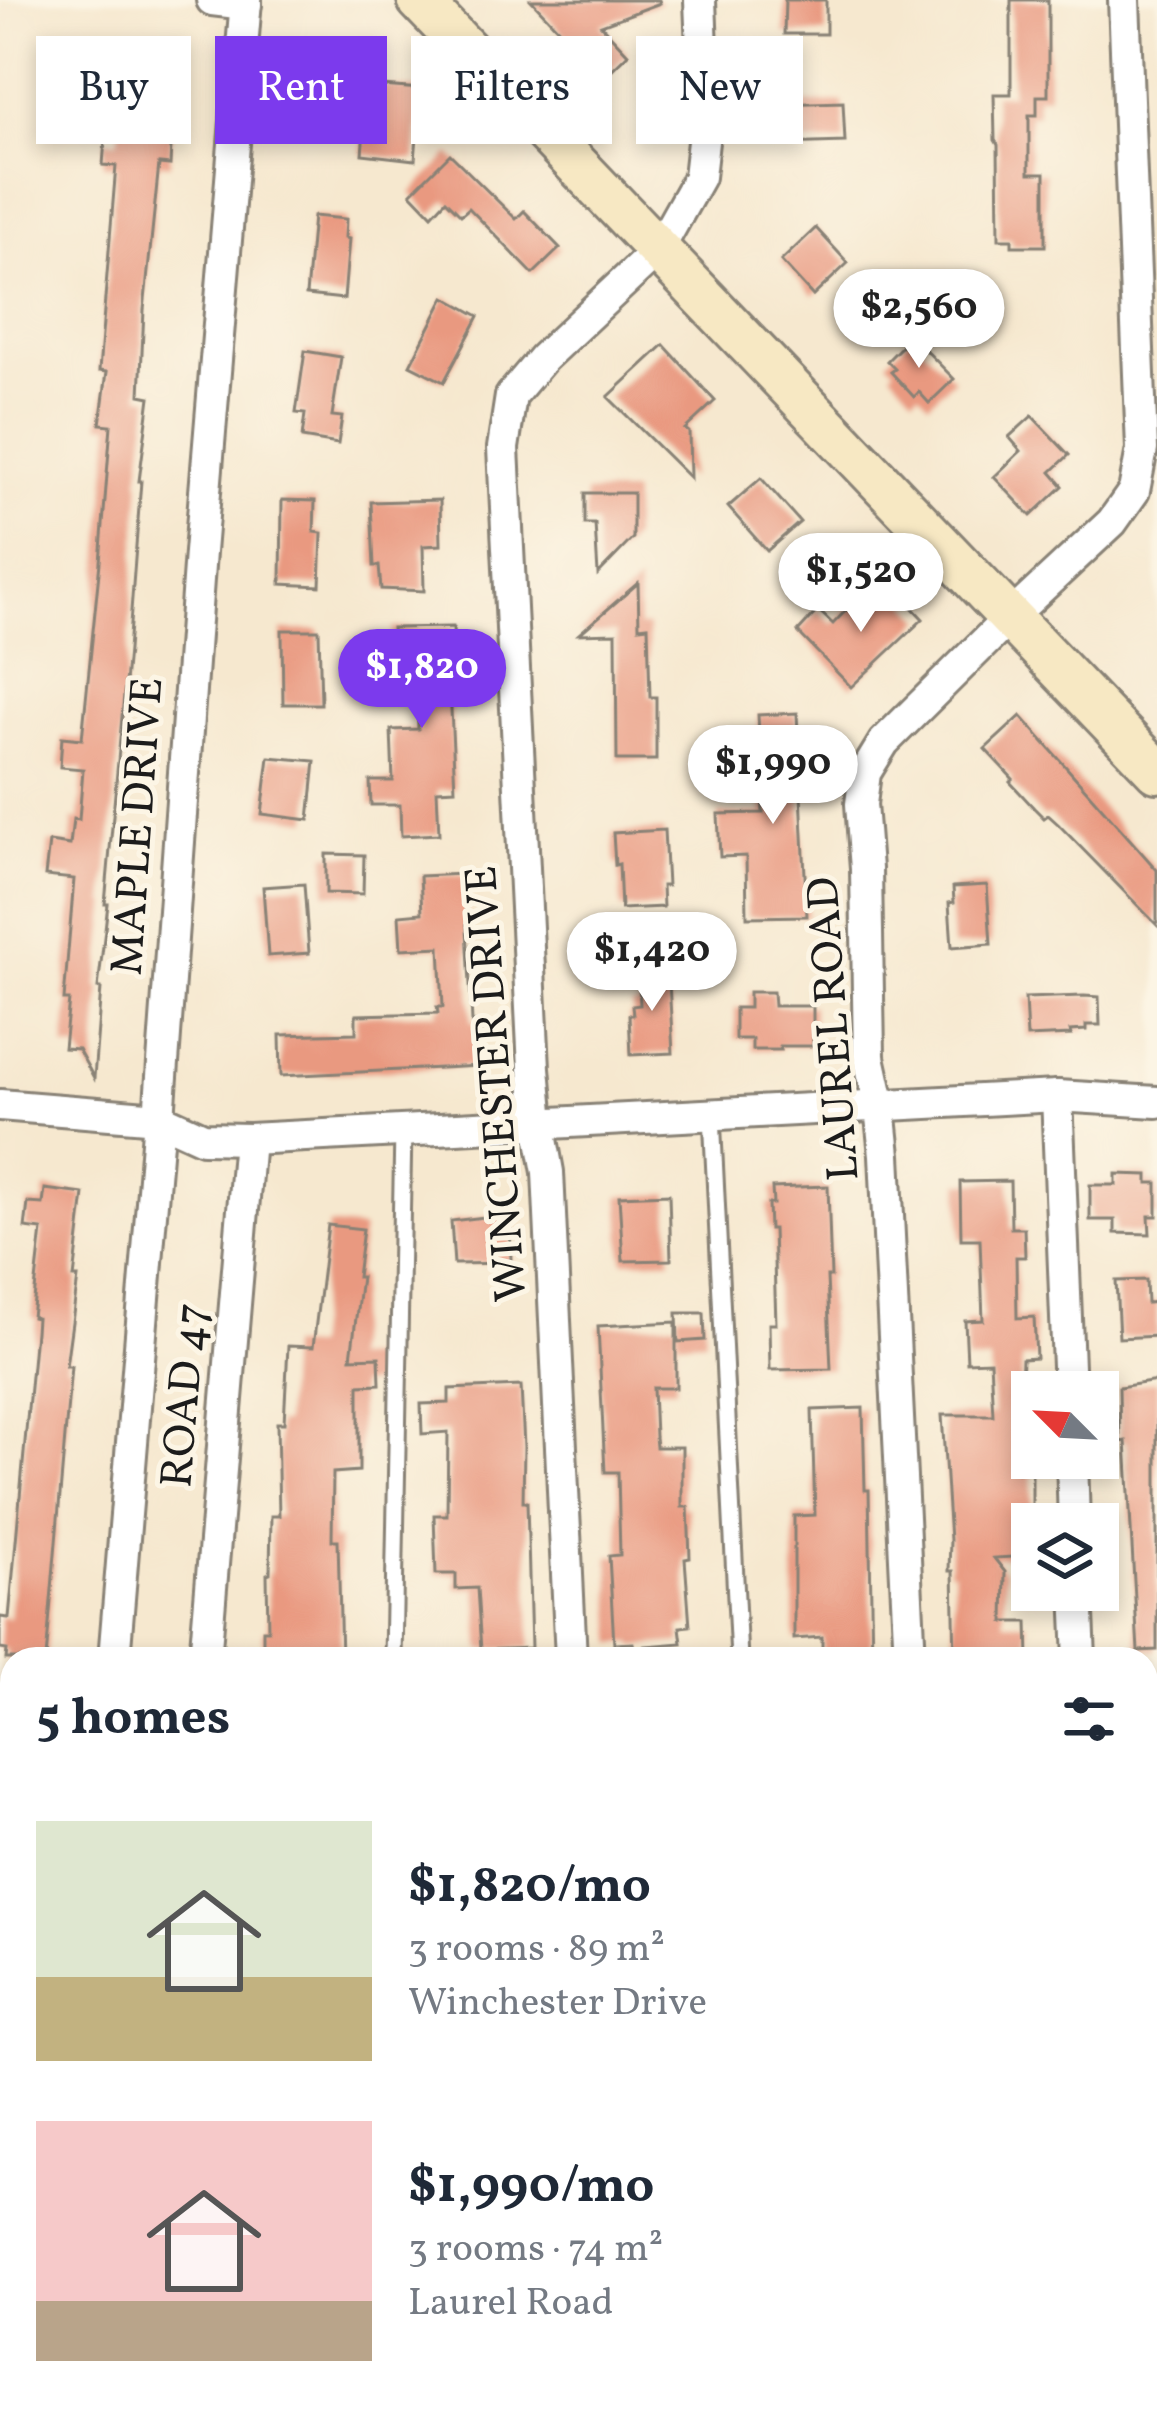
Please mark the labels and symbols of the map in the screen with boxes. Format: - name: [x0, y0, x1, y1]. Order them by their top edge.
- pin: $2,560: [821, 269, 1017, 371]
- pin: $1,520: [763, 533, 959, 635]
- pin: $1,820: [324, 629, 520, 731]
- street label: MAPLE DRIVE: [98, 675, 181, 977]
- pin: $1,990: [675, 725, 871, 827]
- street label: WINCHESTER DRIVE: [452, 863, 545, 1304]
- street label: LAUREL ROAD: [793, 874, 878, 1183]
- pin: $1,420: [554, 912, 750, 1014]
- street label: ROAD 47: [147, 1300, 226, 1490]
- north arrow: [1011, 1371, 1119, 1479]

